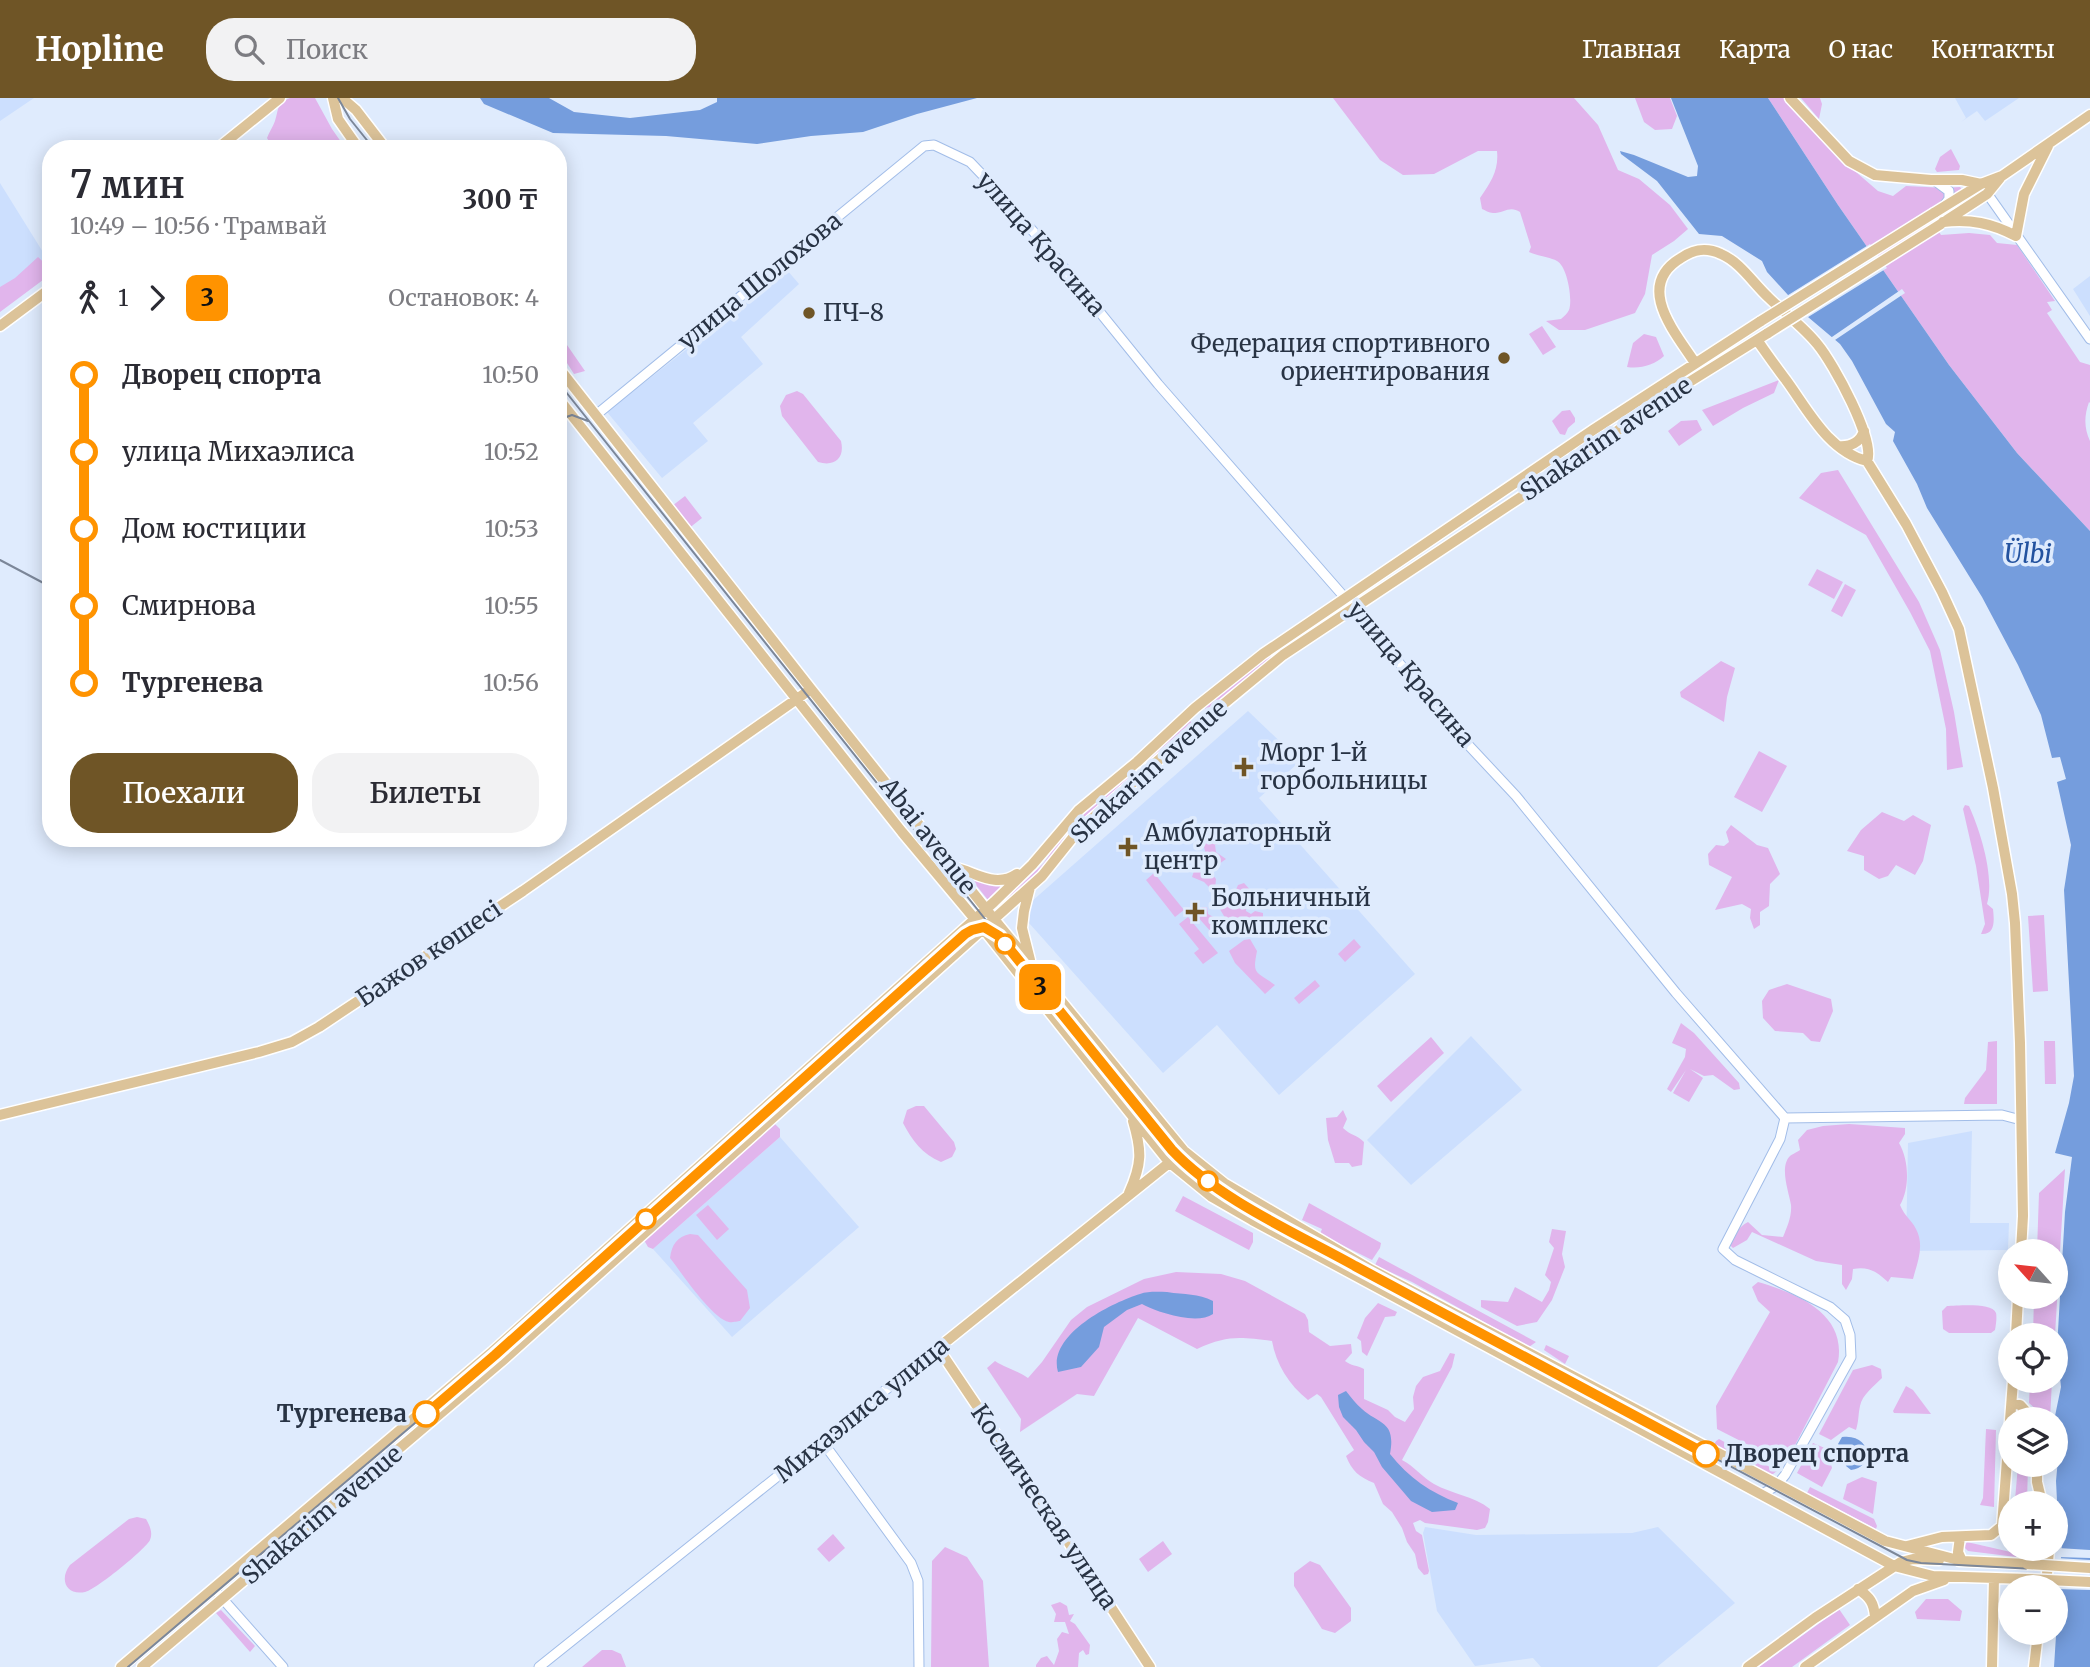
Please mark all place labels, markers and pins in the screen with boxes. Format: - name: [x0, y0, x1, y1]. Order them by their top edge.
- place label: ПЧ-8: [823, 297, 884, 328]
- marker: ПЧ-8: [801, 305, 817, 321]
- place label: Федерация спортивного ориентирования: [1190, 328, 1490, 387]
- marker: Федерация спортивного ориентирования: [1496, 350, 1512, 366]
- place label: Морг 1-й горбольницы: [1260, 737, 1428, 796]
- marker: Морг 1-й горбольницы: [1234, 757, 1254, 777]
- place label: Амбулаторный центр: [1143, 817, 1332, 876]
- marker: Амбулаторный центр: [1118, 837, 1138, 857]
- place label: Больничный комплекс: [1211, 882, 1371, 941]
- marker: Больничный комплекс: [1185, 902, 1205, 922]
- unlabelled marker: [995, 934, 1015, 954]
- unlabelled marker: [1198, 1171, 1218, 1191]
- unlabelled marker: [636, 1209, 656, 1229]
- place label: Тургенева: [276, 1398, 407, 1429]
- marker: Тургенева: [413, 1401, 439, 1427]
- place label: Дворец спорта: [1725, 1438, 1909, 1469]
- marker: Дворец спорта: [1693, 1441, 1719, 1467]

